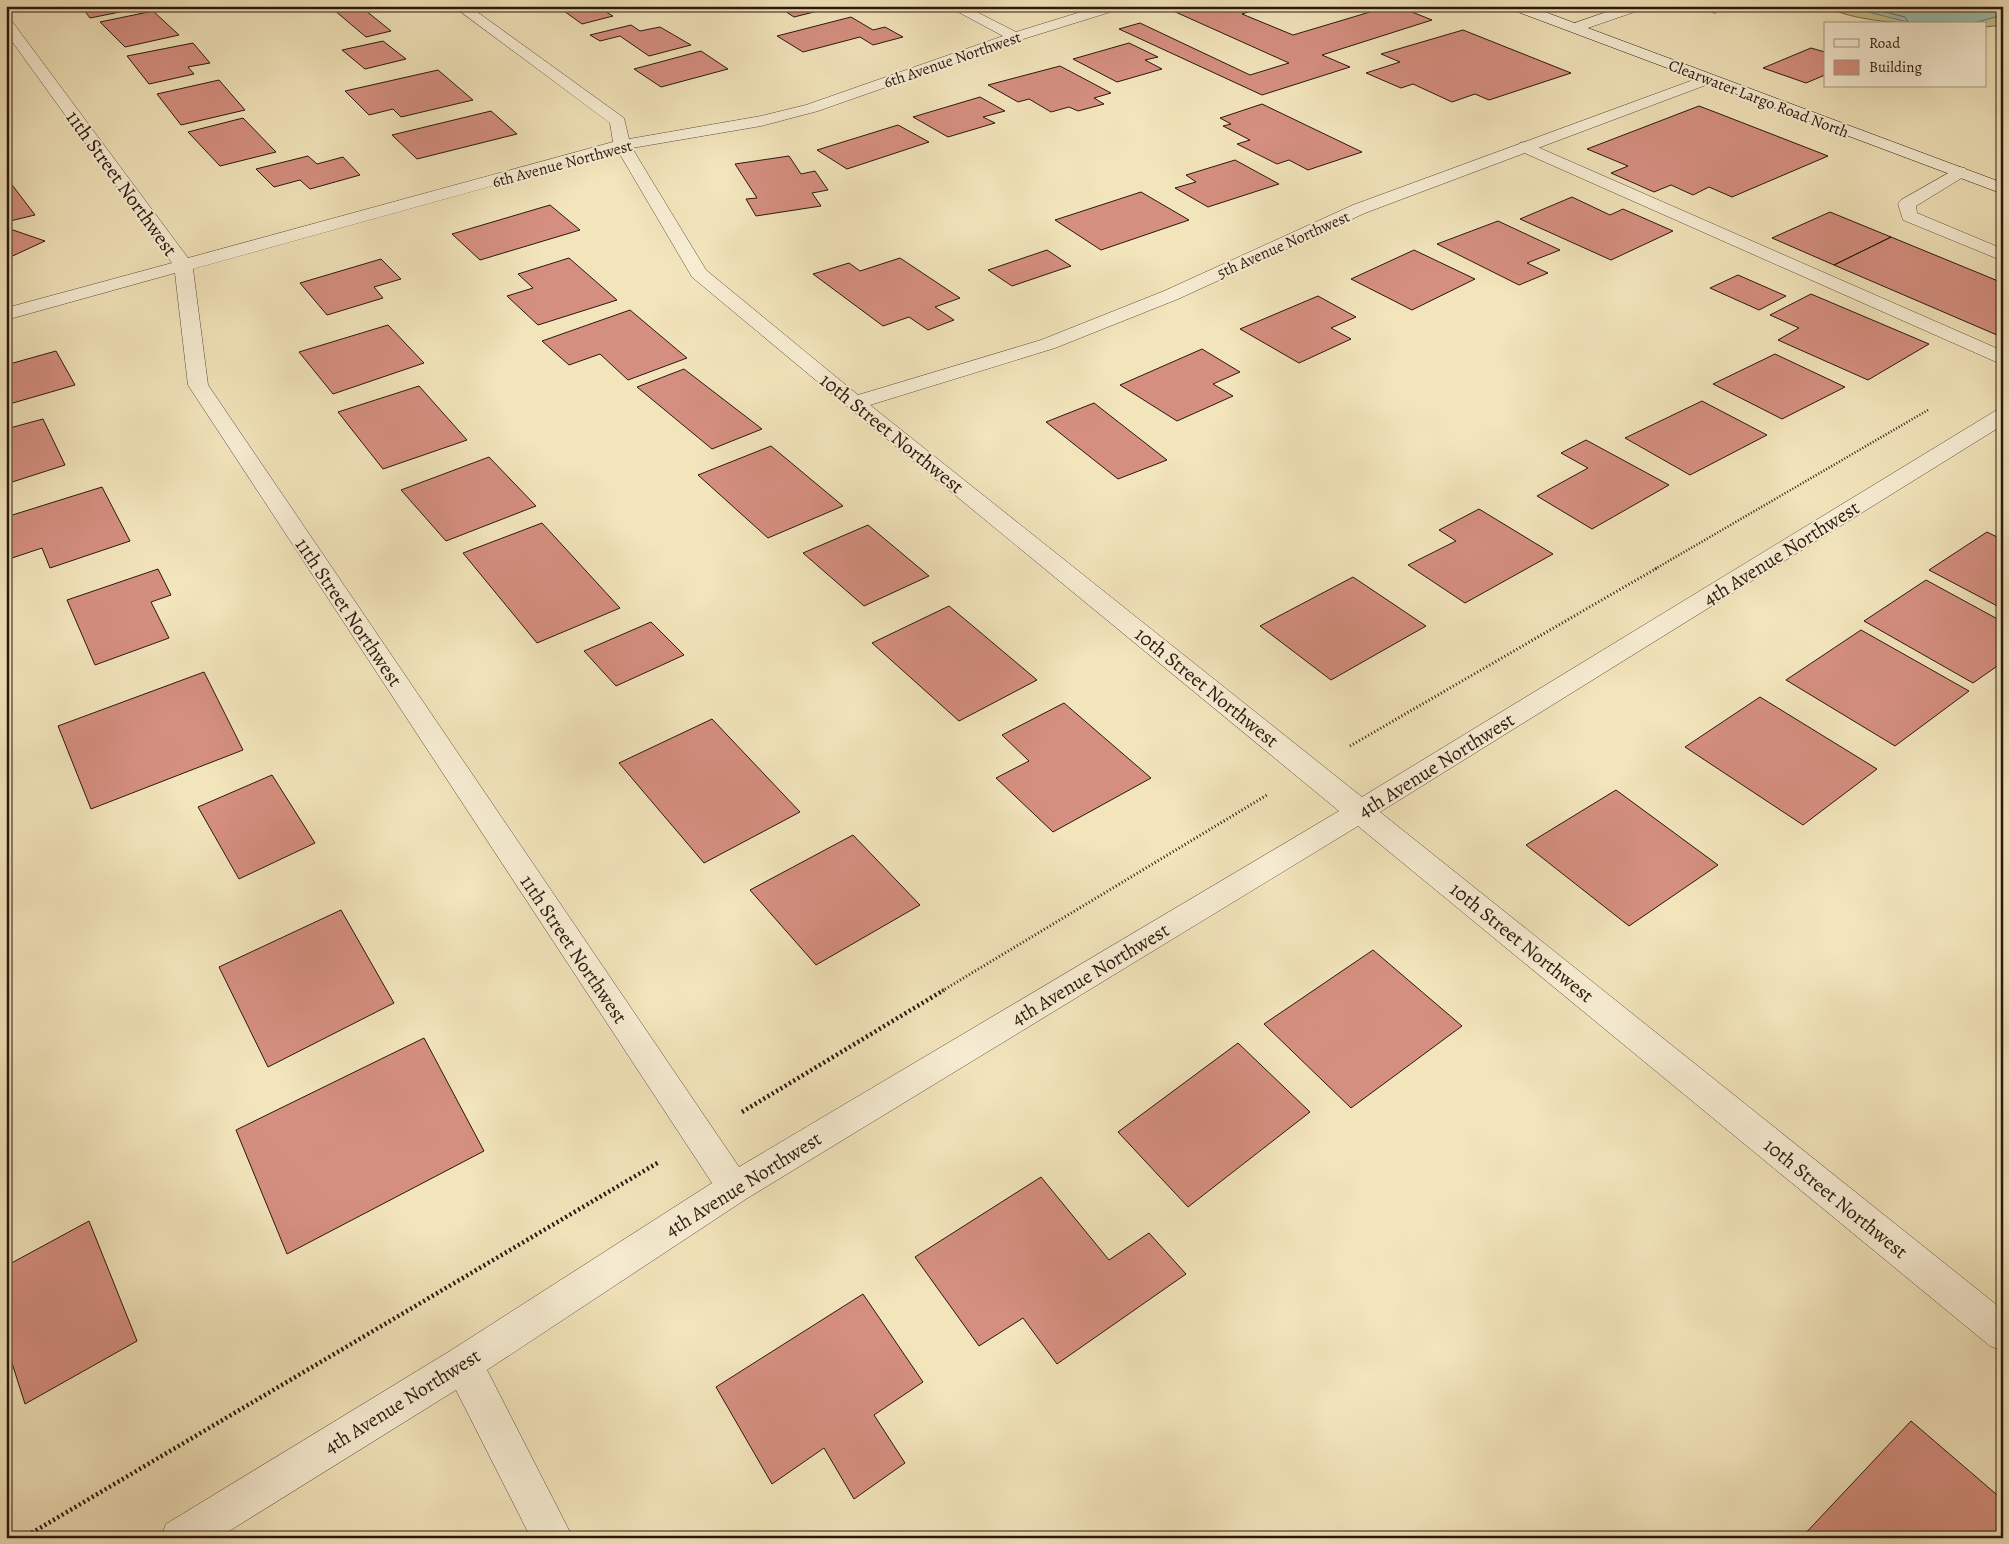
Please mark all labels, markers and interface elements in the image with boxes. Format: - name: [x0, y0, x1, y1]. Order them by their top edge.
- legend: [1824, 22, 1986, 88]
- street label: 6th Avenue Northwest: [881, 26, 1024, 94]
- text: Road: [1869, 33, 1901, 53]
- street label: Clearwater Largo Road North: [1665, 54, 1852, 144]
- text: Building: [1869, 57, 1922, 77]
- street label: 11th Street Northwest: [60, 105, 184, 262]
- street label: 6th Avenue Northwest: [490, 135, 635, 193]
- street label: 5th Avenue Northwest: [1213, 206, 1353, 284]
- street label: 10th Street Northwest: [814, 367, 970, 500]
- street label: 4th Avenue Northwest: [1698, 494, 1865, 612]
- street label: 11th Street Northwest: [289, 533, 409, 692]
- street label: 10th Street Northwest: [1129, 621, 1285, 754]
- street label: 4th Avenue Northwest: [1353, 706, 1520, 824]
- street label: 11th Street Northwest: [514, 870, 634, 1029]
- street label: 10th Street Northwest: [1444, 876, 1600, 1009]
- street label: 4th Avenue Northwest: [1006, 916, 1175, 1032]
- street label: 4th Avenue Northwest: [660, 1125, 827, 1243]
- street label: 10th Street Northwest: [1758, 1132, 1914, 1265]
- street label: 4th Avenue Northwest: [319, 1342, 486, 1460]

